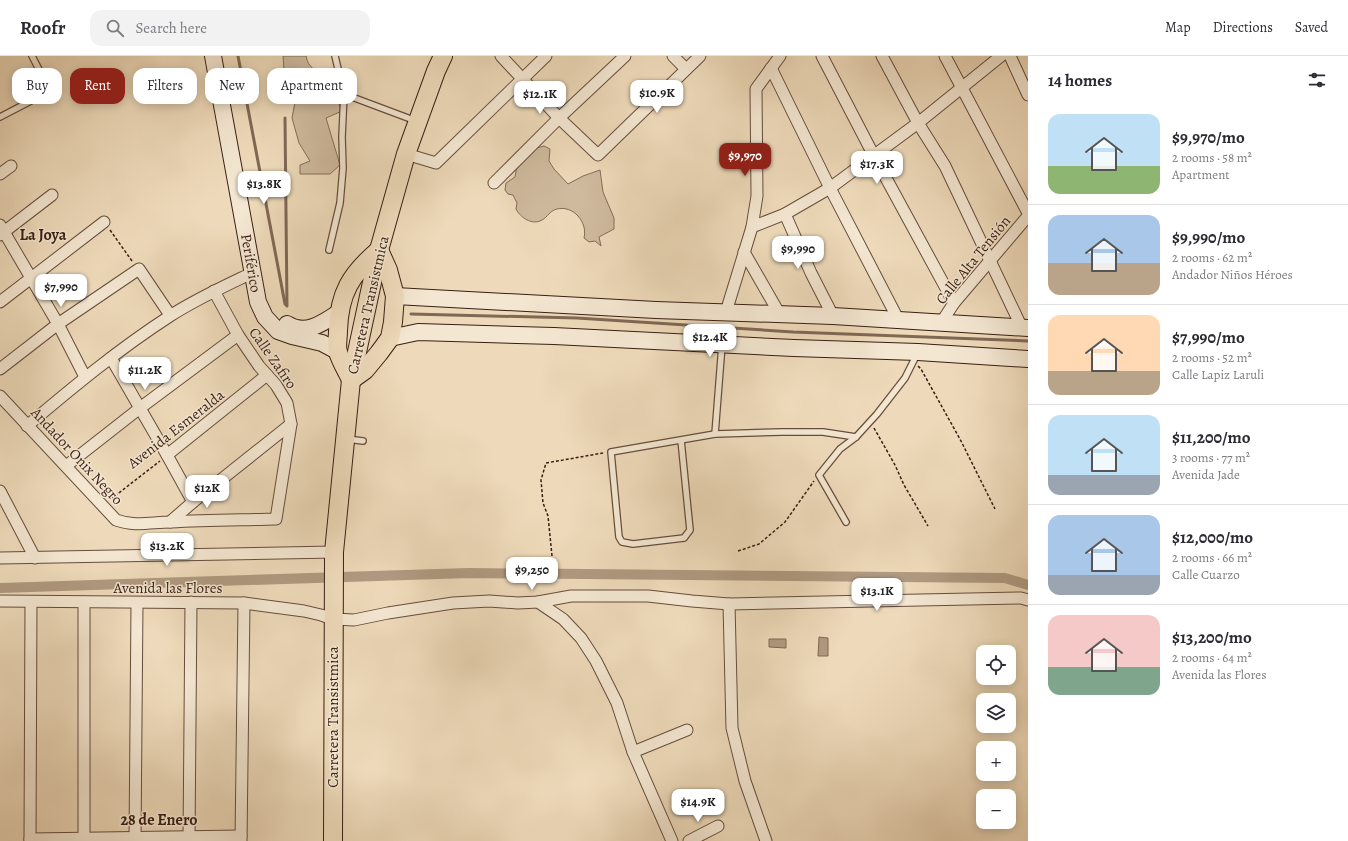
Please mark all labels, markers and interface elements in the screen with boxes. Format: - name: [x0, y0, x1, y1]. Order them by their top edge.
- search box: [90, 10, 370, 46]
- text: Roofr: [20, 15, 66, 41]
- icon: search: [104, 17, 126, 39]
- text: Search here: [136, 18, 207, 38]
- text: Map: [1165, 18, 1191, 37]
- text: Directions: [1213, 18, 1273, 37]
- text: Saved: [1295, 18, 1328, 37]
- chip: Buy: [12, 68, 62, 104]
- chip: Rent: [70, 68, 125, 104]
- chip: Filters: [133, 68, 197, 104]
- chip: New: [205, 68, 259, 104]
- chip: Apartment: [267, 68, 357, 104]
- text: 14 homes: [1048, 69, 1112, 92]
- icon: filters: [1306, 69, 1328, 91]
- pin: $10.9K: [624, 80, 690, 114]
- pin: $12.1K: [507, 81, 573, 115]
- text: $10.9K: [639, 84, 675, 101]
- text: $12.1K: [523, 85, 557, 102]
- text: $9,970/mo: [1172, 126, 1245, 149]
- icon: home: [1080, 130, 1128, 178]
- pin: $9,970: [712, 143, 778, 177]
- text: $9,970: [728, 147, 762, 164]
- text: 2 rooms · 58 m²: [1172, 149, 1252, 166]
- pin: $17.3K: [844, 151, 910, 185]
- text: $17.3K: [860, 155, 894, 172]
- text: Apartment: [1172, 166, 1230, 183]
- pin: $13.8K: [231, 171, 297, 205]
- text: $13.8K: [247, 175, 281, 192]
- street label: Calle Alta Tensión: [931, 212, 1015, 308]
- district label: La Joya: [20, 224, 67, 246]
- text: $9,990/mo: [1172, 226, 1245, 249]
- icon: home: [1080, 231, 1128, 279]
- street label: Periférico: [236, 232, 266, 294]
- street label: Carretera Transistmica: [342, 234, 394, 376]
- pin: $9,990: [765, 236, 831, 270]
- text: $9,990: [781, 240, 815, 257]
- text: 2 rooms · 62 m²: [1172, 249, 1252, 266]
- text: Andador Niños Héroes: [1172, 266, 1293, 283]
- pin: $7,990: [28, 274, 94, 308]
- text: $7,990: [44, 278, 78, 295]
- street label: Calle Zafiro: [245, 323, 301, 393]
- pin: $12.4K: [677, 324, 743, 358]
- text: $7,990/mo: [1172, 326, 1245, 349]
- text: $12.4K: [692, 328, 728, 345]
- icon: home: [1080, 331, 1128, 379]
- text: 2 rooms · 52 m²: [1172, 349, 1252, 366]
- pin: $11.2K: [112, 357, 178, 391]
- text: $11.2K: [128, 361, 162, 378]
- text: Calle Lapiz Laruli: [1172, 366, 1264, 383]
- street label: Avenida Esmeralda: [123, 385, 228, 474]
- street label: Andador Onix Negro: [26, 402, 127, 509]
- text: $11,200/mo: [1172, 426, 1251, 449]
- icon: home: [1080, 431, 1128, 479]
- text: 3 rooms · 77 m²: [1172, 449, 1250, 466]
- text: Avenida Jade: [1172, 466, 1240, 483]
- pin: $12K: [183, 475, 231, 509]
- text: $12K: [194, 479, 220, 496]
- text: $12,000/mo: [1172, 526, 1253, 549]
- icon: home: [1080, 531, 1128, 579]
- pin: $13.2K: [134, 533, 200, 567]
- text: $13.2K: [150, 537, 184, 554]
- text: 2 rooms · 66 m²: [1172, 549, 1252, 566]
- pin: $9,250: [499, 557, 565, 591]
- text: $9,250: [515, 561, 549, 578]
- text: Calle Cuarzo: [1172, 566, 1240, 583]
- street label: Avenida las Flores: [113, 578, 222, 598]
- pin: $13.1K: [844, 578, 910, 612]
- text: $13.1K: [860, 582, 894, 599]
- text: $13,200/mo: [1172, 626, 1252, 649]
- icon: home: [1080, 631, 1128, 679]
- map controls: [976, 645, 1016, 829]
- button: locate: [976, 645, 1016, 685]
- street label: Carretera Transistmica: [323, 646, 343, 788]
- text: 2 rooms · 64 m²: [1172, 649, 1252, 666]
- text: Avenida las Flores: [1172, 666, 1266, 683]
- button: layers: [976, 693, 1016, 733]
- button: +: [976, 741, 1016, 781]
- pin: $14.9K: [665, 789, 731, 823]
- button: −: [976, 789, 1016, 829]
- text: $14.9K: [681, 793, 715, 810]
- district label: 28 de Enero: [120, 809, 198, 831]

